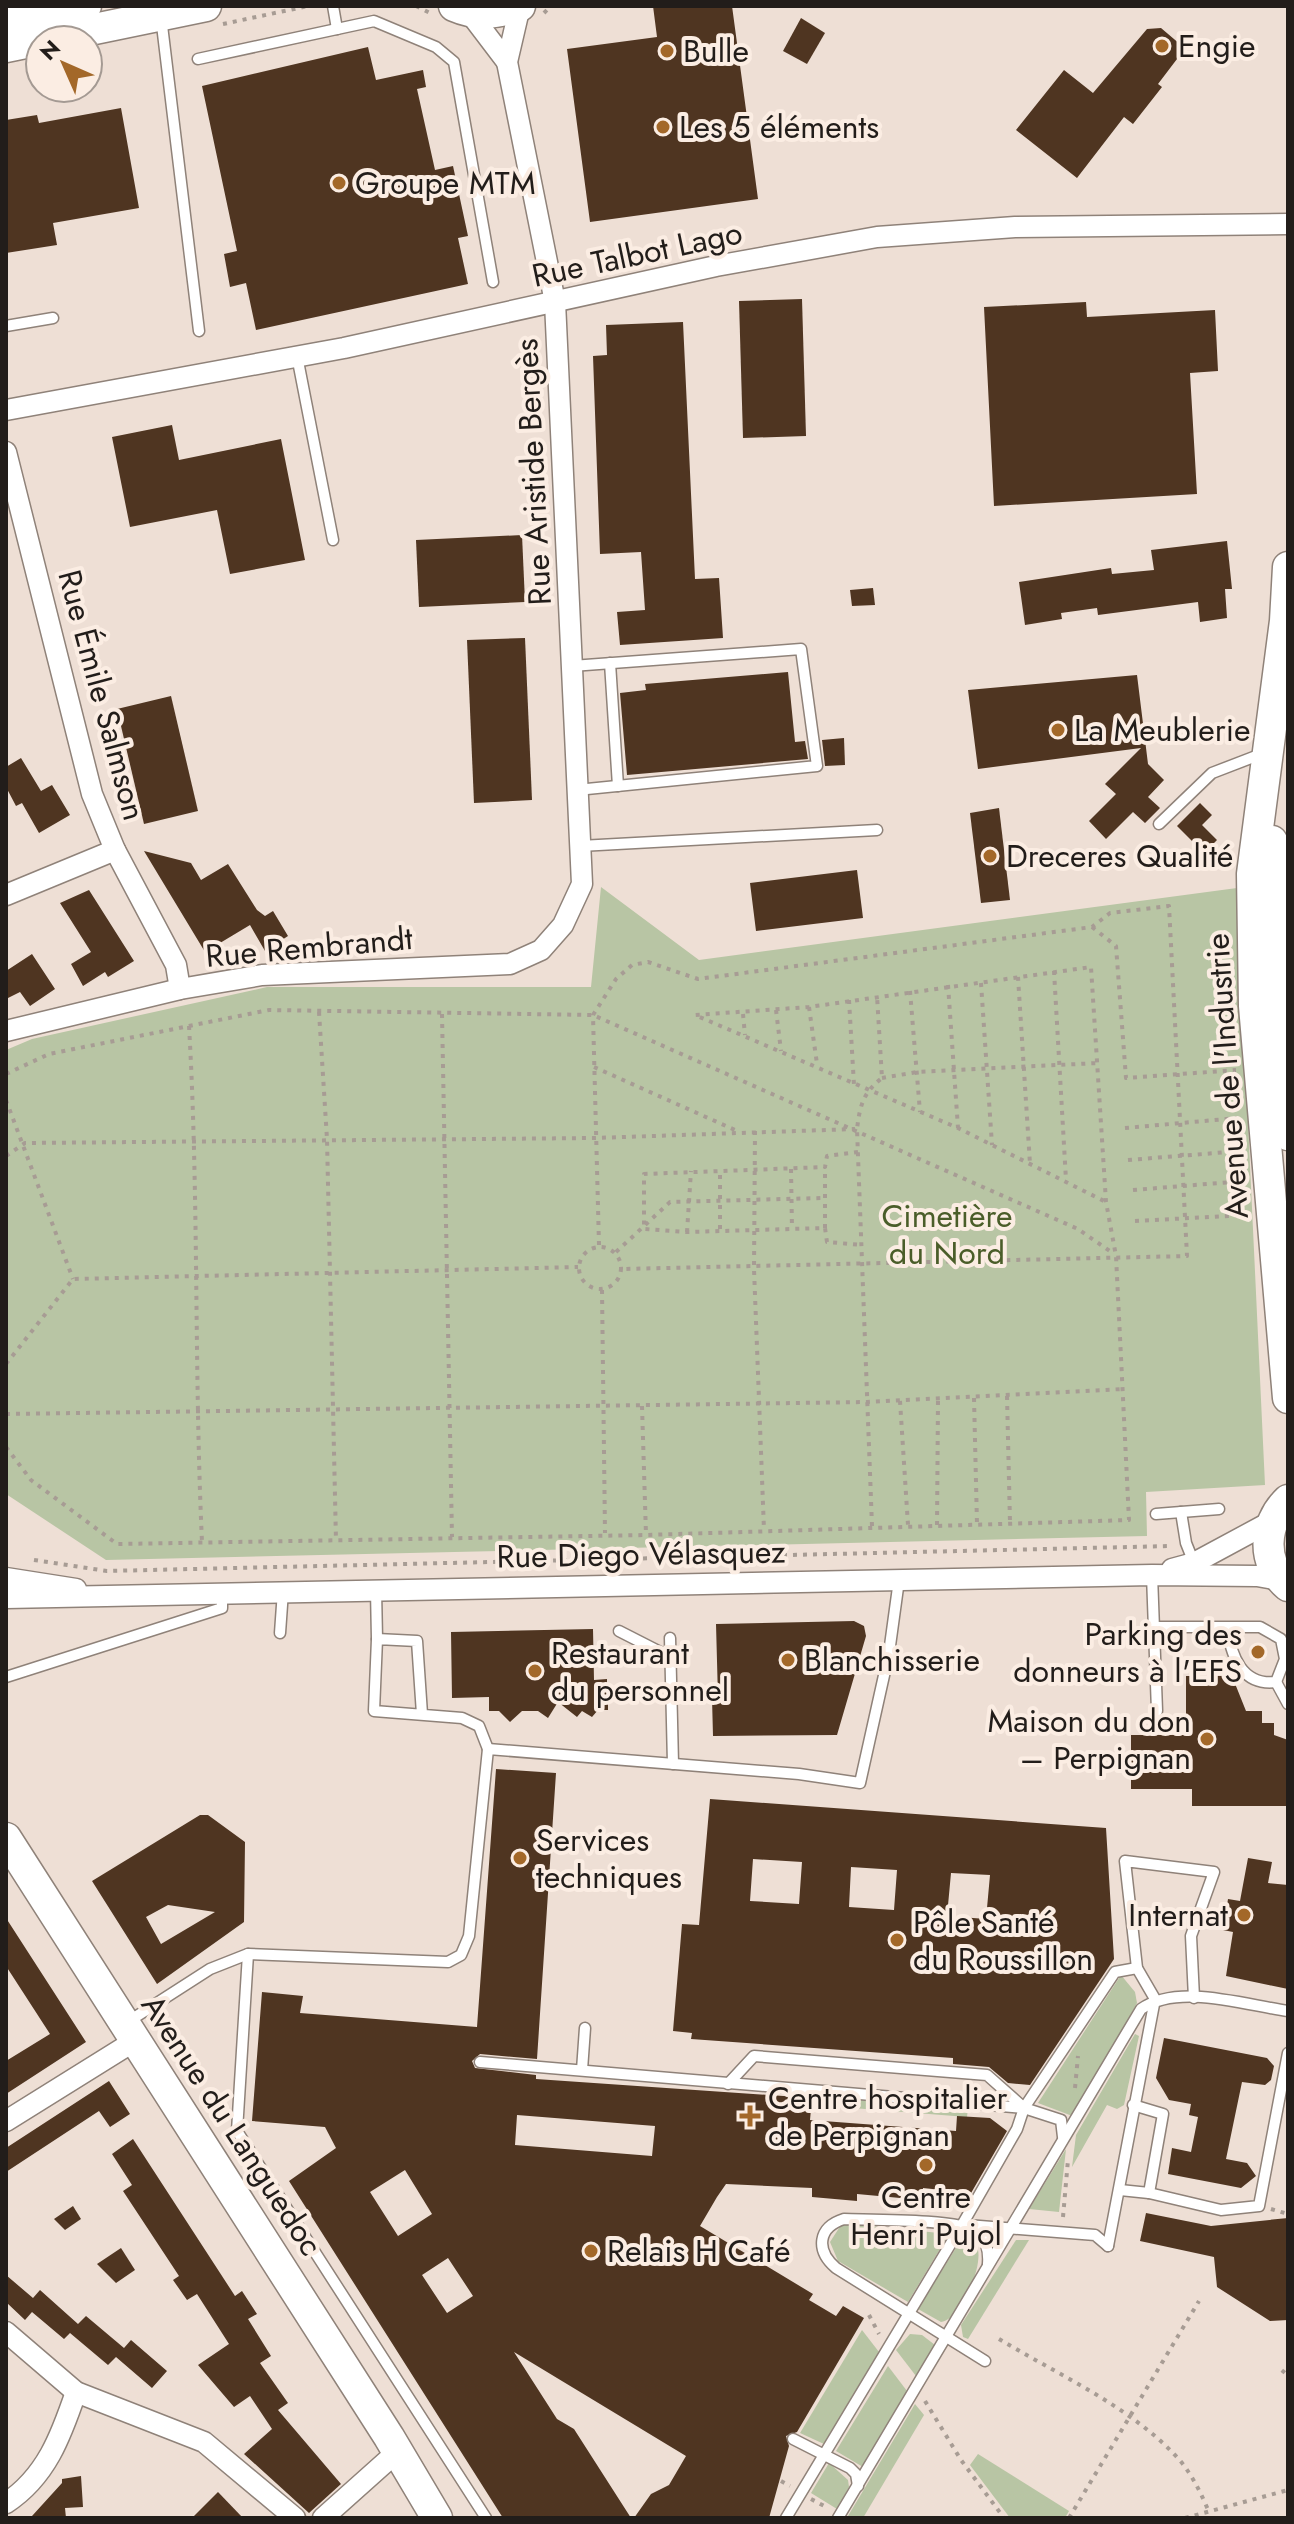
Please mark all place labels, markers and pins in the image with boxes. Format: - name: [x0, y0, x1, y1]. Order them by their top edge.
- place label: Engie: [1178, 23, 1255, 69]
- place label: Bulle: [683, 28, 749, 74]
- marker: Engie: [1153, 37, 1171, 55]
- marker: Bulle: [658, 42, 676, 60]
- place label: Les 5 éléments: [679, 104, 879, 150]
- marker: Les 5 éléments: [654, 118, 672, 136]
- place label: Groupe MTM: [355, 160, 536, 206]
- marker: Groupe MTM: [330, 174, 348, 192]
- place label: La Meublerie: [1074, 707, 1250, 753]
- marker: La Meublerie: [1049, 721, 1067, 739]
- place label: Dreceres Qualité: [1006, 833, 1233, 879]
- marker: Dreceres Qualité: [981, 847, 999, 865]
- place label: Parking des donneurs à l'EFS: [1013, 1611, 1242, 1694]
- place label: Restaurant du personnel: [551, 1630, 729, 1713]
- place label: Blanchisserie: [804, 1637, 980, 1683]
- marker: Parking des donneurs à l'EFS: [1249, 1643, 1267, 1661]
- marker: Blanchisserie: [779, 1651, 797, 1669]
- marker: Restaurant du personnel: [526, 1662, 544, 1680]
- place label: Maison du don – Perpignan: [987, 1698, 1191, 1781]
- marker: Maison du don – Perpignan: [1198, 1730, 1216, 1748]
- place label: Services techniques: [536, 1817, 682, 1900]
- marker: Services techniques: [511, 1849, 529, 1867]
- place label: Internat: [1128, 1892, 1228, 1938]
- place label: Pôle Santé du Roussillon: [913, 1899, 1093, 1982]
- marker: Internat: [1235, 1906, 1253, 1924]
- marker: Pôle Santé du Roussillon: [888, 1931, 906, 1949]
- place label: Centre hospitalier de Perpignan: [768, 2075, 1007, 2158]
- marker: Centre hospitalier de Perpignan: [739, 2105, 761, 2127]
- marker: Centre Henri Pujol: [917, 2156, 935, 2174]
- place label: Centre Henri Pujol: [850, 2174, 1002, 2257]
- place label: Relais H Café: [607, 2228, 790, 2274]
- marker: Relais H Café: [582, 2242, 600, 2260]

